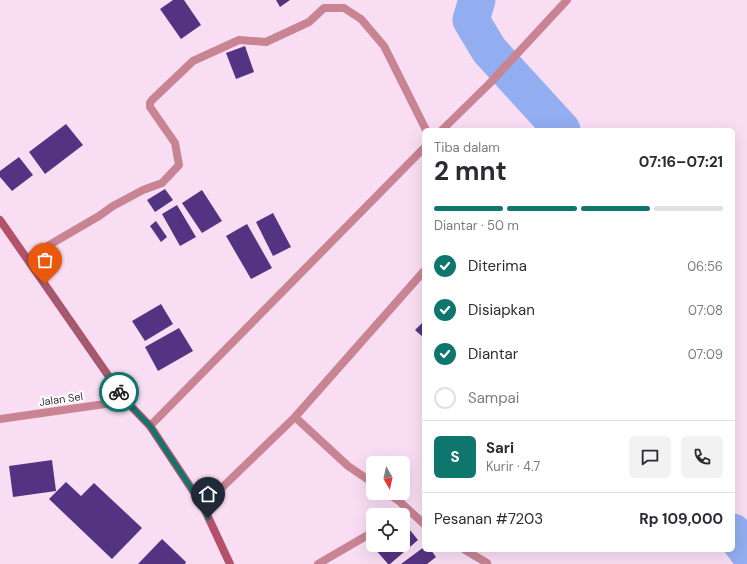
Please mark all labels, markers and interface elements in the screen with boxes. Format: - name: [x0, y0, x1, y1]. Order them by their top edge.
- text: Tiba dalam: [434, 139, 500, 156]
- text: 07:16–07:21: [639, 152, 723, 172]
- text: 2 mnt: [434, 154, 507, 188]
- text: Diantar · 50 m: [434, 217, 519, 234]
- pin: [28, 243, 62, 284]
- icon: bag: [34, 249, 56, 271]
- icon: check: [434, 255, 456, 277]
- text: Diterima: [468, 256, 527, 276]
- text: 06:56: [687, 258, 723, 275]
- icon: check: [434, 299, 456, 321]
- text: Disiapkan: [468, 300, 535, 320]
- text: 07:08: [688, 302, 723, 319]
- icon: check: [434, 343, 456, 365]
- text: Diantar: [468, 344, 518, 364]
- text: 07:09: [688, 346, 723, 363]
- courier: [99, 372, 139, 412]
- icon: bike: [108, 381, 130, 403]
- text: Sampai: [468, 388, 519, 408]
- street label: Jalan Sel: [38, 389, 84, 409]
- button: chat: [629, 436, 671, 478]
- button: phone: [681, 436, 723, 478]
- text: Sari: [486, 438, 514, 458]
- text: S: [450, 447, 460, 467]
- north arrow: [366, 456, 410, 500]
- map controls: [366, 456, 410, 552]
- text: Kurir · 4.7: [486, 458, 540, 475]
- pin: [191, 477, 225, 518]
- icon: home: [197, 483, 219, 505]
- button: locate: [366, 508, 410, 552]
- text: Pesanan #7203: [434, 509, 543, 529]
- text: Rp 109,000: [639, 509, 723, 529]

